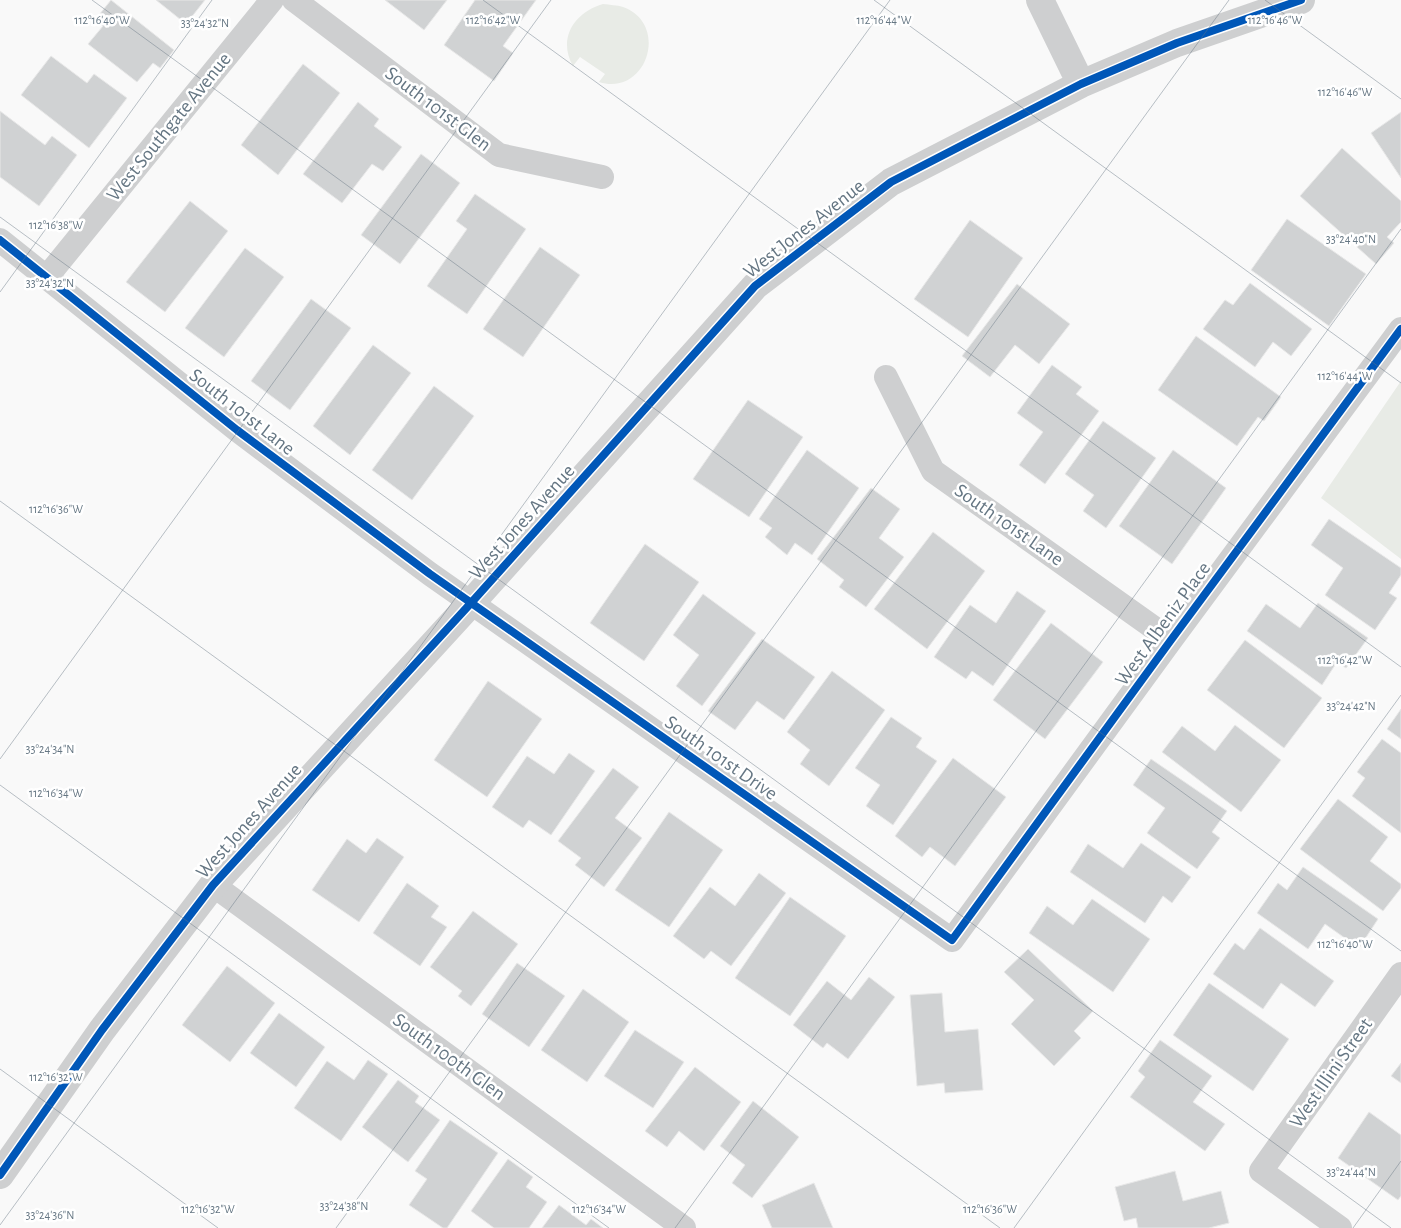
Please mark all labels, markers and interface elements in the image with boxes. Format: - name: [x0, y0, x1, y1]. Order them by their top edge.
- text: 112°16'40"W: [74, 14, 130, 26]
- text: 112°16'42"W: [466, 14, 521, 26]
- text: 112°16'44"W: [857, 14, 912, 26]
- text: 112°16'46"W: [1248, 14, 1303, 26]
- text: 33°24'32"N: [181, 17, 229, 29]
- street label: West Southgate Avenue: [103, 49, 235, 205]
- street label: South 101st Glen: [381, 63, 495, 155]
- text: 112°16'46"W: [1318, 86, 1373, 98]
- street label: West Jones Avenue: [740, 176, 868, 282]
- text: 112°16'38"W: [29, 219, 83, 231]
- text: 33°24'40"N: [1326, 233, 1376, 245]
- text: 33°24'32"N: [26, 277, 74, 289]
- street label: South 101st Lane: [186, 365, 298, 459]
- text: 112°16'44"W: [1318, 370, 1373, 382]
- street label: West Jones Avenue: [465, 461, 579, 583]
- street label: South 101st Lane: [951, 480, 1067, 570]
- text: 112°16'36"W: [29, 503, 83, 515]
- street label: West Albeniz Place: [1112, 558, 1214, 690]
- text: 112°16'42"W: [1318, 654, 1373, 666]
- text: 33°24'42"N: [1326, 700, 1376, 712]
- street label: South 101st Drive: [661, 712, 781, 804]
- text: 33°24'34"N: [26, 743, 74, 755]
- street label: West Jones Avenue: [192, 760, 306, 882]
- text: 112°16'34"W: [29, 787, 83, 799]
- text: 112°16'40"W: [1317, 938, 1373, 950]
- street label: South 100th Glen: [389, 1010, 509, 1104]
- street label: West Illini Street: [1286, 1014, 1376, 1132]
- text: 112°16'32"W: [29, 1071, 83, 1083]
- text: 33°24'44"N: [1326, 1166, 1376, 1178]
- text: 33°24'38"N: [320, 1200, 368, 1212]
- text: 112°16'32"W: [181, 1203, 235, 1215]
- text: 112°16'34"W: [572, 1203, 626, 1215]
- text: 112°16'36"W: [963, 1203, 1017, 1215]
- text: 33°24'36"N: [26, 1209, 74, 1221]

